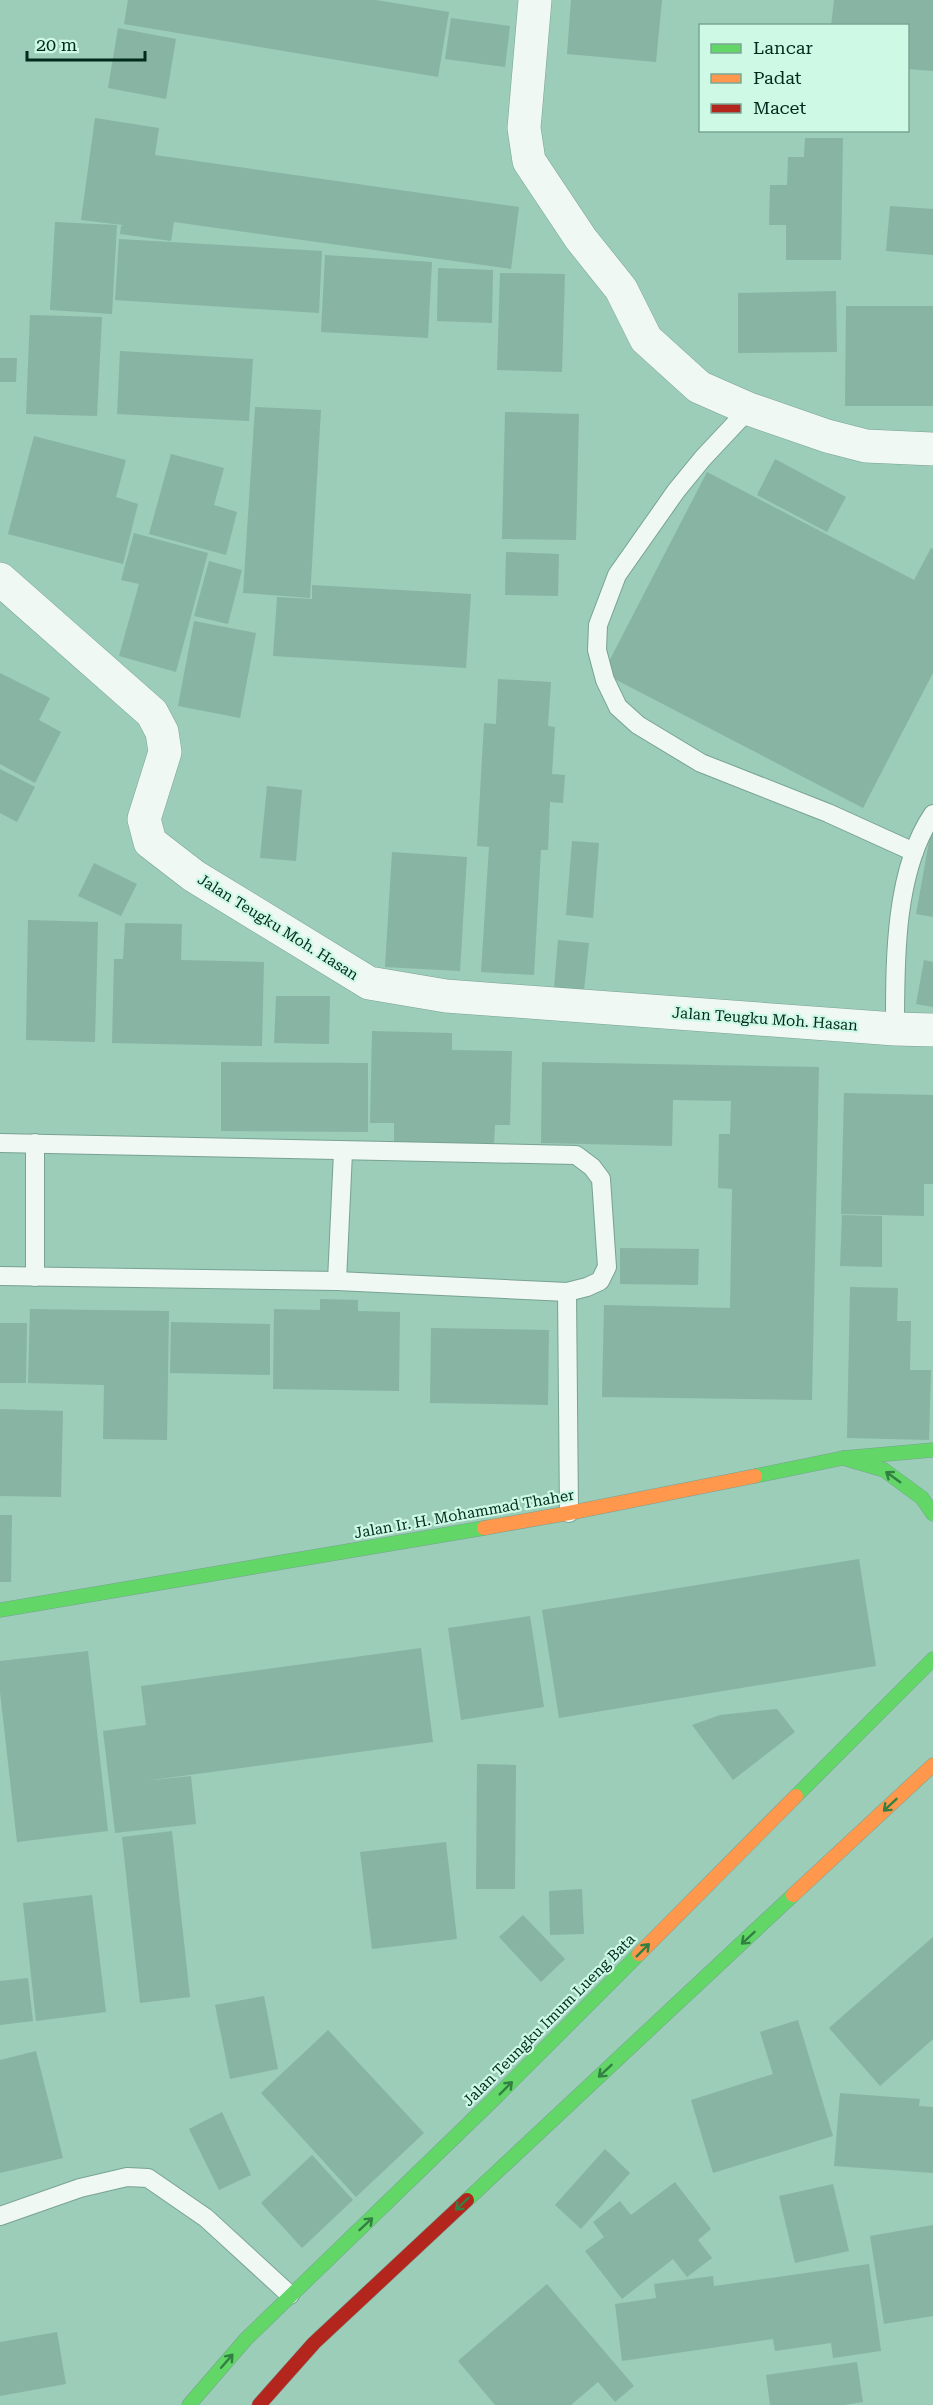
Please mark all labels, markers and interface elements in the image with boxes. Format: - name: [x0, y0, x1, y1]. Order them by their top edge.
- scale bar: [27, 24, 146, 62]
- legend: [699, 24, 909, 132]
- text: 20 m: [36, 34, 77, 55]
- text: Lancar: [753, 37, 813, 58]
- text: Padat: [753, 67, 802, 88]
- text: Macet: [753, 97, 806, 118]
- street label: Jalan Teugku Moh. Hasan: [194, 870, 362, 984]
- street label: Jalan Teugku Moh. Hasan: [672, 1004, 859, 1034]
- one-way arrow: [886, 1471, 902, 1483]
- street label: Jalan Ir. H. Mohammad Thaher: [352, 1486, 576, 1542]
- one-way arrow: [883, 1798, 898, 1812]
- street label: Jalan Teungku Imum Lueng Bata: [459, 1930, 639, 2110]
- one-way arrow: [740, 1931, 755, 1945]
- one-way arrow: [636, 1942, 651, 1957]
- one-way arrow: [598, 2064, 613, 2078]
- one-way arrow: [498, 2080, 513, 2095]
- one-way arrow: [455, 2197, 470, 2211]
- one-way arrow: [358, 2216, 373, 2231]
- one-way arrow: [220, 2354, 234, 2369]

